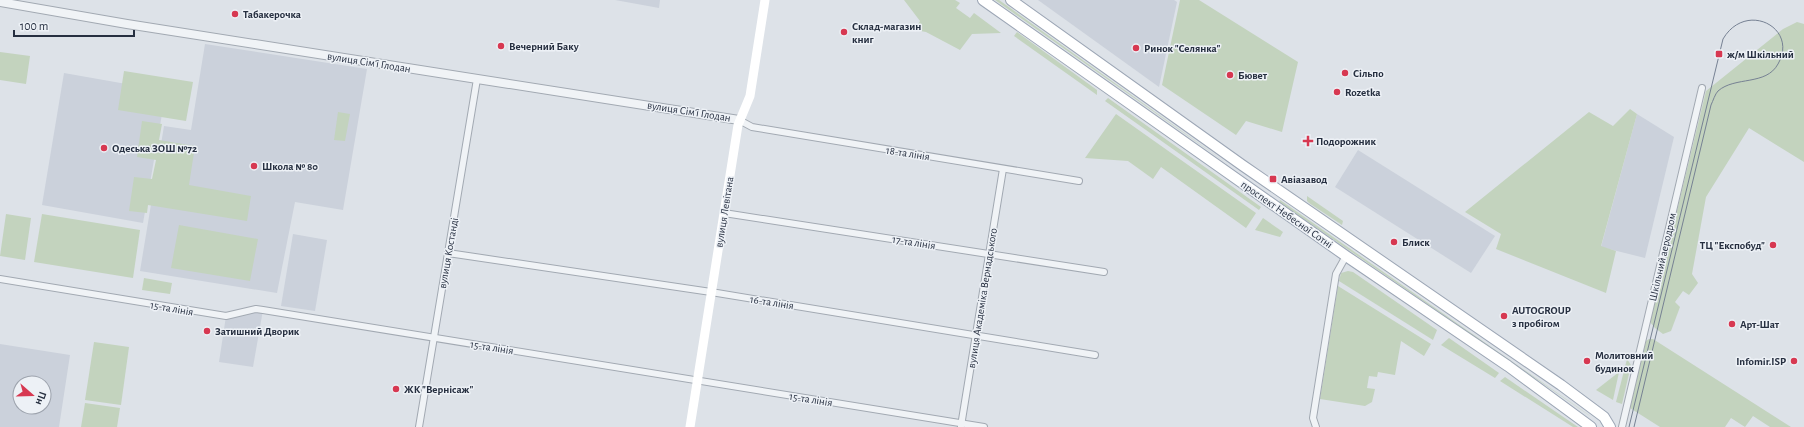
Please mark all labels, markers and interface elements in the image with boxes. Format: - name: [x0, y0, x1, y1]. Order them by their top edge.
- marker: Табакерочка: [230, 9, 240, 19]
- place label: Табакерочка: [243, 9, 301, 20]
- scale bar: [14, 12, 134, 38]
- text: 100 m: [20, 20, 48, 32]
- place label: Склад-магазин книг: [852, 21, 921, 45]
- marker: Склад-магазин книг: [839, 27, 849, 37]
- marker: Вечерний Баку: [496, 41, 506, 51]
- place label: Вечерний Баку: [509, 41, 579, 52]
- marker: Ринок "Селянка": [1131, 43, 1141, 53]
- place label: Ринок "Селянка": [1144, 43, 1220, 54]
- marker: ж/м Шкільний: [1714, 49, 1724, 59]
- place label: ж/м Шкільний: [1727, 49, 1794, 60]
- street label: вулиця Сім'ї Глодан: [326, 50, 411, 75]
- marker: Сільпо: [1340, 68, 1350, 78]
- place label: Сільпо: [1353, 68, 1384, 79]
- marker: Бювет: [1225, 70, 1235, 80]
- place label: Бювет: [1238, 70, 1268, 81]
- marker: Rozetka: [1332, 87, 1342, 97]
- place label: Rozetka: [1345, 87, 1381, 98]
- street label: вулиця Сім'ї Глодан: [646, 99, 731, 124]
- marker: Подорожник: [1303, 136, 1313, 146]
- place label: Подорожник: [1316, 136, 1377, 147]
- marker: Одеська ЗОШ №72: [99, 143, 109, 153]
- place label: Одеська ЗОШ №72: [112, 143, 197, 154]
- street label: 18-та лінія: [885, 145, 931, 162]
- marker: Школа № 80: [249, 161, 259, 171]
- place label: Школа № 80: [262, 161, 318, 172]
- marker: Авіазавод: [1268, 174, 1278, 184]
- place label: Авіазавод: [1281, 174, 1327, 185]
- street label: вулиця Левітана: [713, 176, 736, 248]
- street label: проспект Небесної Сотні: [1239, 179, 1335, 250]
- street label: Шкільний аеродром: [1647, 212, 1678, 302]
- street label: вулиця Костанді: [437, 217, 460, 289]
- street label: вулиця Академіка Вернадського: [966, 227, 999, 369]
- street label: 17-та лінія: [892, 234, 936, 251]
- marker: Блиск: [1389, 237, 1399, 247]
- place label: Блиск: [1402, 237, 1430, 248]
- place label: ТЦ "Експобуд": [1700, 240, 1765, 251]
- marker: ТЦ "Експобуд": [1768, 240, 1778, 250]
- street label: 16-та лінія: [749, 294, 795, 311]
- street label: 15-та лінія: [149, 299, 194, 318]
- place label: AUTOGROUP з пробігом: [1512, 305, 1571, 329]
- marker: AUTOGROUP з пробігом: [1499, 311, 1509, 321]
- marker: Арт-Шат: [1727, 319, 1737, 329]
- place label: Арт-Шат: [1740, 319, 1780, 330]
- marker: Затишний Дворик: [202, 326, 212, 336]
- place label: Затишний Дворик: [215, 326, 300, 337]
- street label: 15-та лінія: [470, 339, 514, 356]
- place label: Молитовний будинок: [1595, 350, 1653, 374]
- marker: Молитовний будинок: [1582, 356, 1592, 366]
- place label: Infomir.ISP: [1736, 356, 1786, 367]
- marker: Infomir.ISP: [1789, 356, 1799, 366]
- north arrow: [12, 375, 52, 415]
- marker: ЖК "Вернісаж": [391, 384, 401, 394]
- place label: ЖК "Вернісаж": [404, 384, 473, 395]
- text: Пн: [33, 390, 48, 406]
- street label: 15-та лінія: [789, 391, 833, 408]

